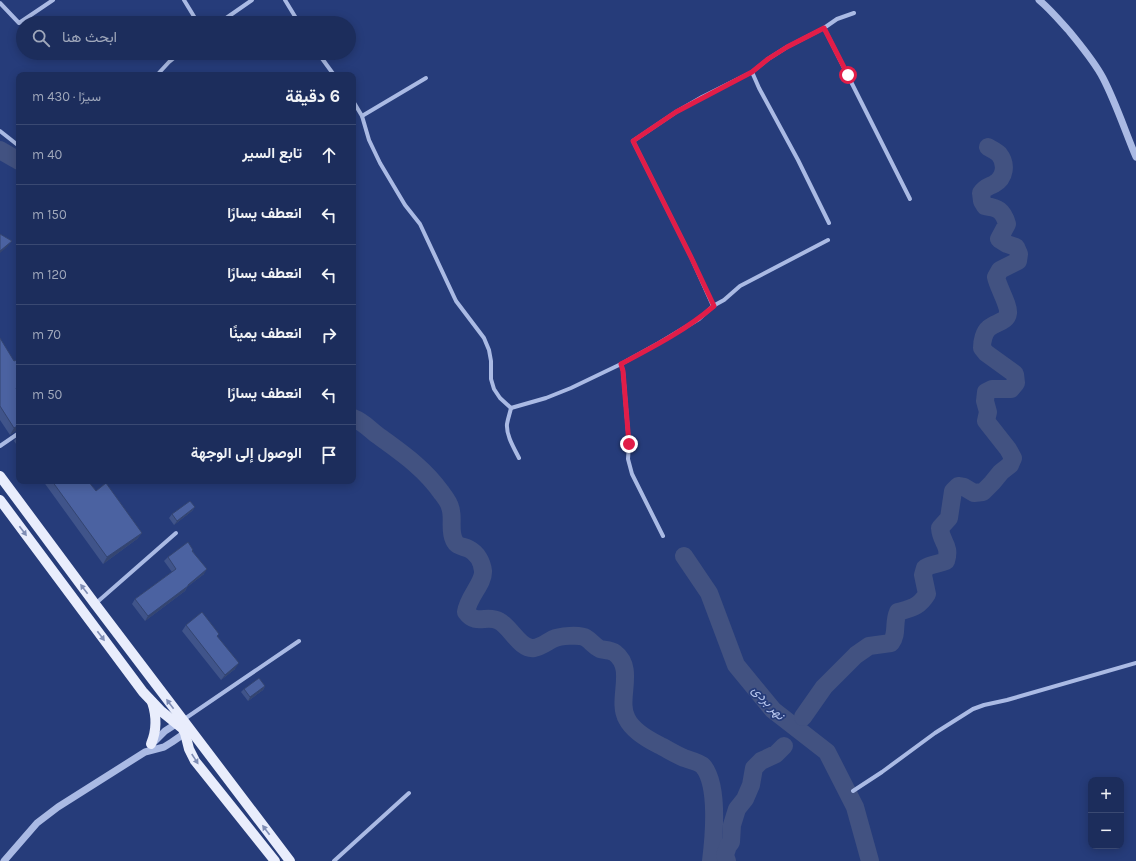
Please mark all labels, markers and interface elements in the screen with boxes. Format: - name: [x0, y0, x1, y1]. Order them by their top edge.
- search box: [16, 16, 356, 60]
- icon: search: [30, 27, 52, 49]
- text: ابحث هنا: [62, 28, 117, 46]
- route start: [839, 66, 857, 84]
- text: 6 دقيقة: [285, 86, 340, 106]
- text: سيرًا · 430 m: [32, 89, 101, 104]
- text: تابع السير: [242, 144, 302, 162]
- icon: ahead: [318, 144, 340, 166]
- text: 40 m: [32, 147, 62, 162]
- text: انعطف يسارًا: [227, 204, 302, 222]
- icon: left: [318, 204, 340, 226]
- text: 150 m: [32, 207, 67, 222]
- text: انعطف يسارًا: [227, 264, 302, 282]
- icon: left: [318, 264, 340, 286]
- text: 120 m: [32, 267, 67, 282]
- text: انعطف يمينًا: [229, 324, 302, 342]
- icon: right: [318, 324, 340, 346]
- text: 70 m: [32, 327, 61, 342]
- text: انعطف يسارًا: [227, 384, 302, 402]
- icon: left: [318, 384, 340, 406]
- text: 50 m: [32, 387, 62, 402]
- route end: [620, 435, 638, 453]
- text: الوصول إلى الوجهة: [191, 444, 302, 462]
- icon: arrive: [318, 444, 340, 466]
- one-way arrow: [19, 526, 27, 537]
- one-way arrow: [80, 584, 88, 595]
- one-way arrow: [97, 630, 105, 641]
- water label: نهر بردى: [748, 682, 789, 724]
- one-way arrow: [166, 699, 175, 710]
- one-way arrow: [191, 754, 199, 764]
- map controls: [1088, 777, 1124, 849]
- button: +: [1088, 777, 1124, 813]
- button: −: [1088, 813, 1124, 849]
- one-way arrow: [262, 825, 270, 835]

